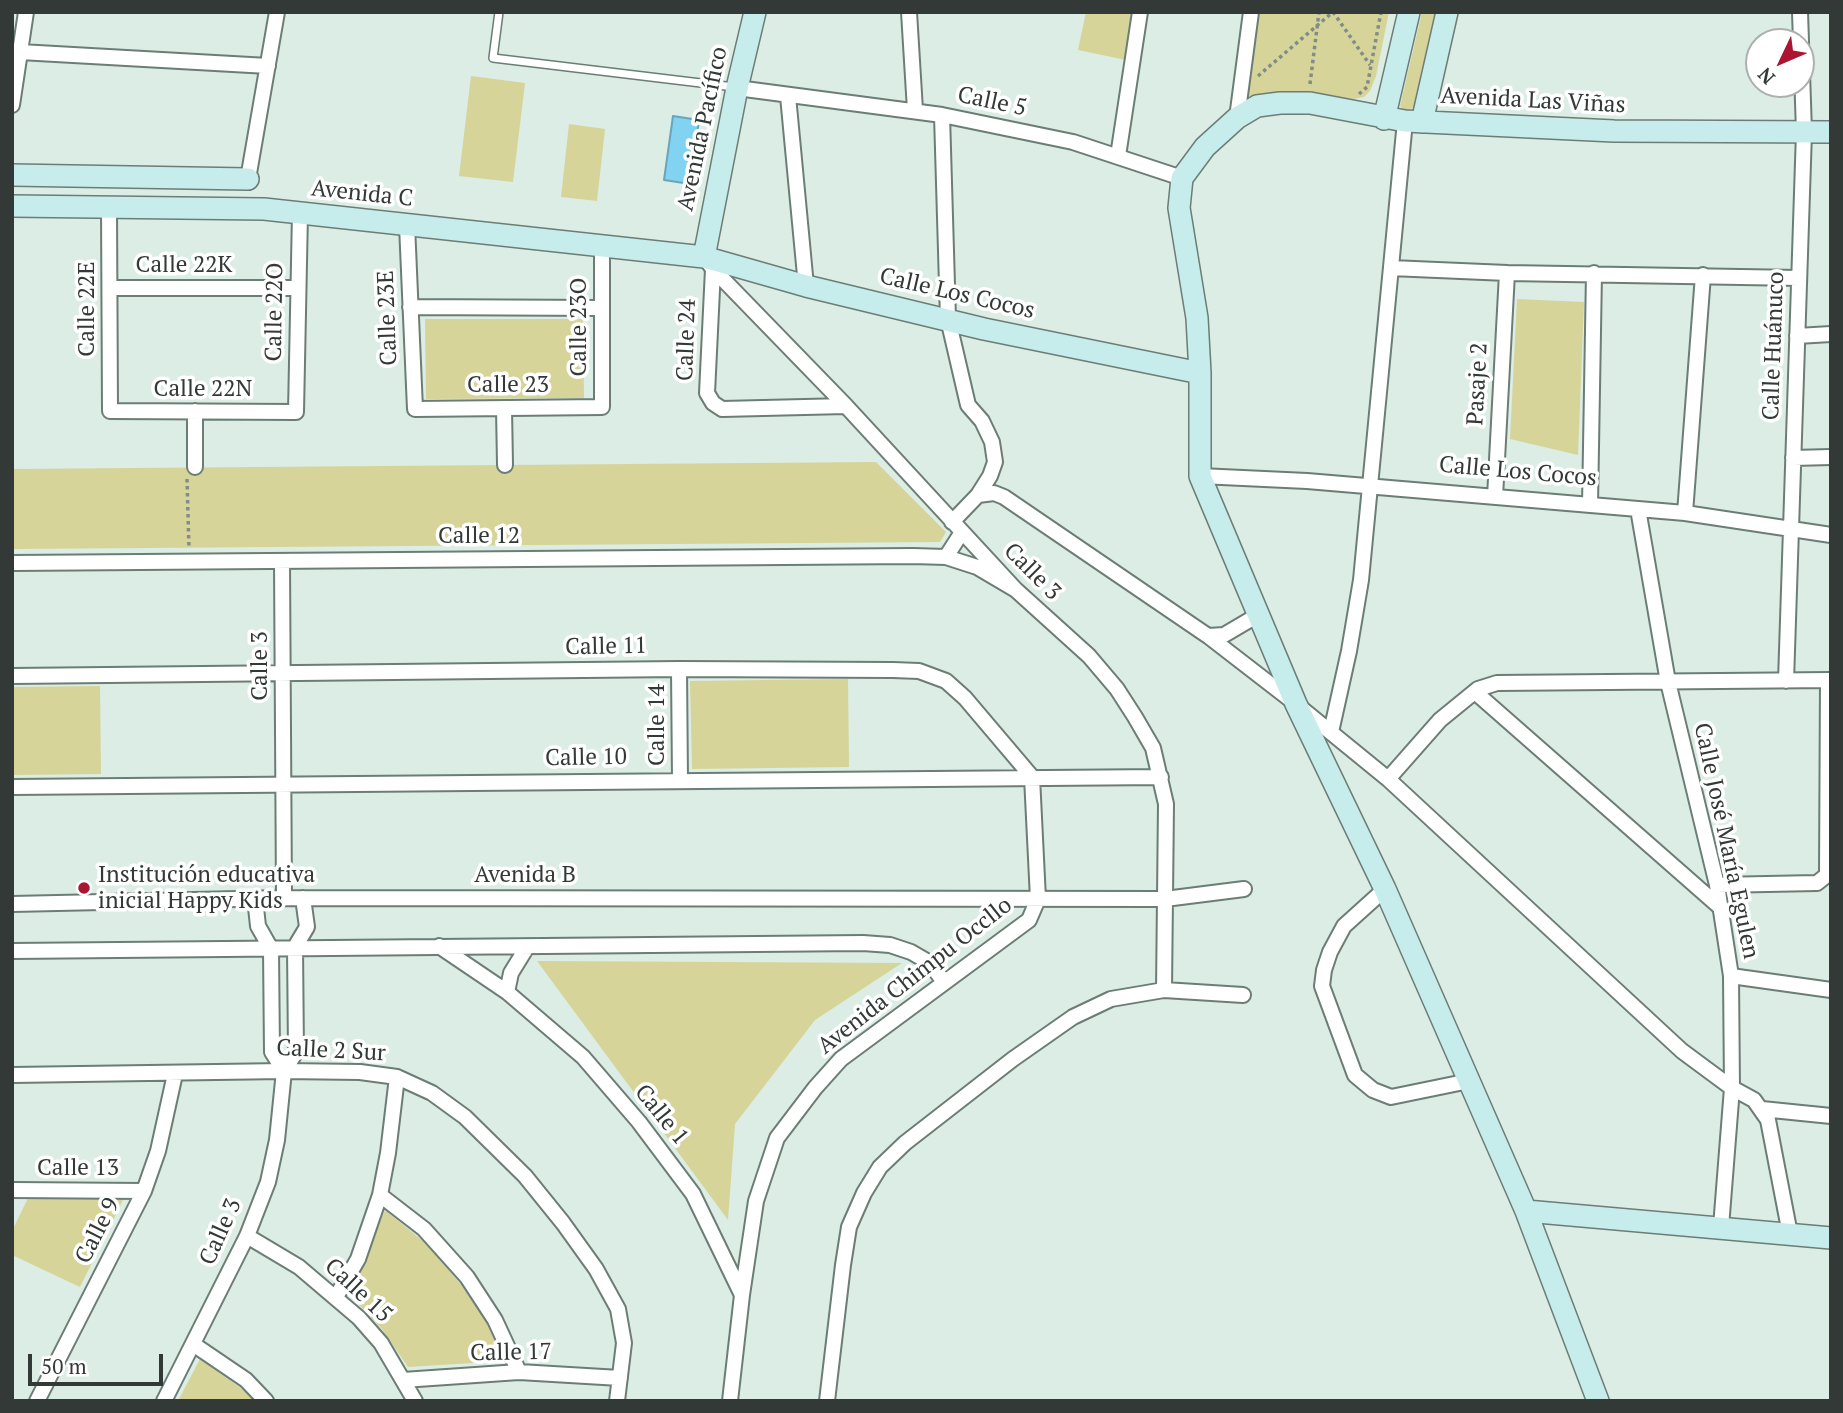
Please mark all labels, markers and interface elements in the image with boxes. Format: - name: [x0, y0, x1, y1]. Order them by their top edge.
- north arrow: [1745, 28, 1815, 98]
- street label: Avenida Pacífico: [672, 44, 734, 214]
- text: N: [1752, 63, 1780, 90]
- street label: Calle 5: [955, 81, 1029, 123]
- street label: Avenida Las Viñas: [1440, 82, 1626, 120]
- street label: Avenida C: [310, 175, 414, 213]
- street label: Calle 22K: [136, 251, 232, 279]
- street label: Calle 22E: [73, 261, 101, 357]
- street label: Calle 22O: [260, 262, 290, 362]
- street label: Calle Los Cocos: [877, 263, 1037, 325]
- street label: Calle 23E: [373, 270, 403, 366]
- street label: Calle Huánuco: [1758, 271, 1790, 421]
- street label: Calle 23O: [565, 278, 593, 376]
- street label: Calle 24: [672, 299, 702, 381]
- street label: Pasaje 2: [1462, 342, 1494, 426]
- street label: Calle 23: [467, 371, 549, 399]
- street label: Calle 22N: [154, 375, 252, 403]
- street label: Calle Los Cocos: [1438, 451, 1598, 493]
- street label: Calle 12: [438, 522, 520, 550]
- street label: Calle 3: [998, 538, 1066, 606]
- street label: Calle 3: [246, 631, 274, 701]
- street label: Calle 11: [565, 632, 647, 662]
- street label: Calle 14: [643, 684, 671, 766]
- street label: Calle José María Egulen: [1688, 721, 1764, 961]
- street label: Calle 10: [545, 743, 627, 773]
- place label: Institución educativa inicial Happy Kids: [98, 861, 315, 915]
- street label: Avenida B: [474, 861, 576, 889]
- marker: Institución educativa inicial Happy Kids: [76, 880, 92, 896]
- street label: Avenida Chimpu Occllo: [812, 892, 1018, 1060]
- street label: Calle 2 Sur: [276, 1034, 386, 1068]
- street label: Calle 1: [628, 1079, 694, 1151]
- street label: Calle 13: [37, 1154, 119, 1182]
- street label: Calle 9: [70, 1194, 126, 1268]
- street label: Calle 3: [194, 1195, 248, 1269]
- street label: Calle 15: [319, 1253, 397, 1329]
- street label: Calle 17: [470, 1338, 552, 1368]
- scale bar: [32, 1340, 166, 1384]
- text: 50 m: [41, 1352, 87, 1380]

